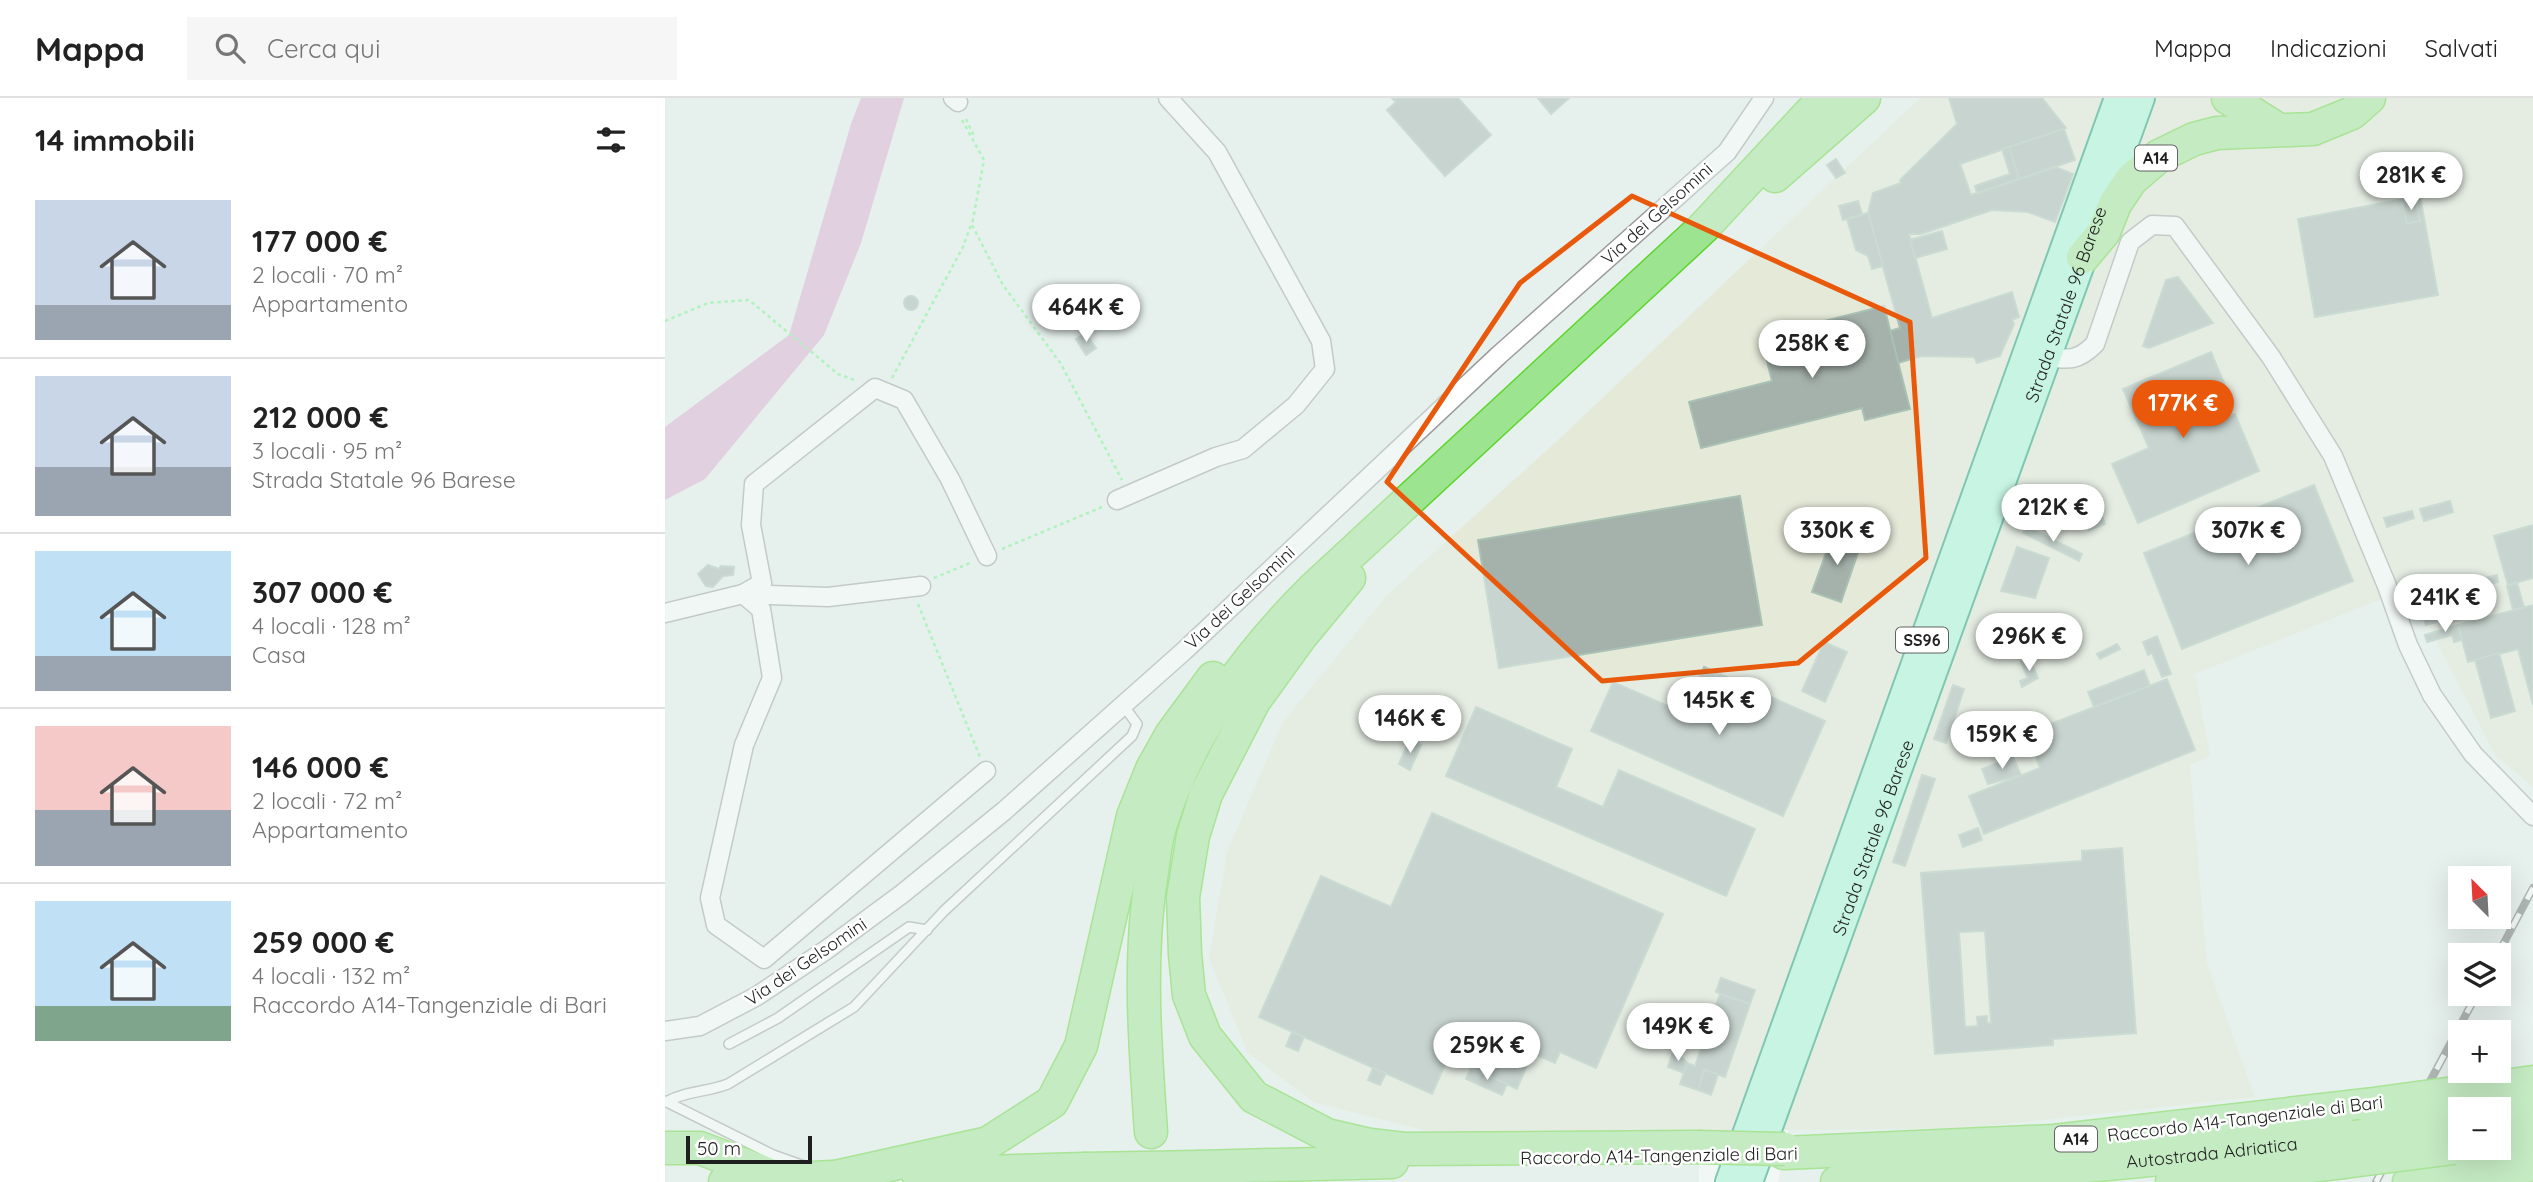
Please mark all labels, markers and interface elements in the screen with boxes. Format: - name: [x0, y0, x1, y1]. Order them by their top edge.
- search box: [187, 17, 677, 80]
- text: Mappa: [35, 28, 145, 69]
- icon: search: [211, 29, 249, 67]
- text: Cerca qui: [267, 32, 380, 65]
- text: Mappa: [2154, 33, 2232, 63]
- text: Indicazioni: [2270, 33, 2387, 63]
- text: Salvati: [2425, 33, 2498, 63]
- text: 14 immobili: [35, 121, 195, 159]
- icon: filters: [592, 121, 630, 159]
- road number: A14: [2135, 146, 2177, 170]
- pin: 281K €: [2354, 152, 2468, 212]
- street label: Via dei Gelsomini: [1596, 158, 1717, 270]
- text: 281K €: [2376, 160, 2446, 189]
- street label: Strada Statale 96 Barese: [2020, 203, 2112, 405]
- text: 177 000 €: [252, 222, 387, 260]
- icon: home: [91, 228, 175, 312]
- text: 2 locali · 70 m²: [252, 260, 403, 289]
- pin: 464K €: [1029, 285, 1143, 344]
- text: Appartamento: [252, 289, 408, 318]
- text: 464K €: [1048, 292, 1124, 321]
- pin: 258K €: [1755, 320, 1869, 380]
- text: 258K €: [1775, 328, 1849, 357]
- pin: 177K €: [2126, 380, 2240, 440]
- text: 177K €: [2148, 388, 2218, 417]
- text: 212 000 €: [252, 398, 389, 436]
- icon: home: [91, 404, 175, 488]
- text: 3 locali · 95 m²: [252, 436, 402, 465]
- text: Strada Statale 96 Barese: [252, 465, 516, 494]
- pin: 212K €: [1996, 484, 2110, 544]
- text: 212K €: [2017, 492, 2089, 521]
- pin: 330K €: [1780, 508, 1894, 567]
- pin: 307K €: [2191, 508, 2305, 567]
- text: 330K €: [1800, 515, 1874, 544]
- text: 307K €: [2211, 515, 2285, 544]
- street label: Via dei Gelsomini: [1180, 541, 1299, 655]
- text: 307 000 €: [252, 573, 393, 611]
- pin: 241K €: [2388, 574, 2502, 634]
- icon: home: [91, 579, 175, 663]
- text: 241K €: [2410, 582, 2480, 611]
- text: 4 locali · 128 m²: [252, 611, 411, 640]
- pin: 296K €: [1972, 614, 2086, 673]
- text: 296K €: [1992, 621, 2066, 650]
- road number: SS96: [1896, 628, 1948, 652]
- text: Casa: [252, 640, 306, 669]
- pin: 145K €: [1662, 678, 1776, 737]
- text: 145K €: [1683, 685, 1755, 714]
- pin: 146K €: [1353, 696, 1467, 755]
- text: 146K €: [1374, 703, 1446, 732]
- pin: 159K €: [1945, 712, 2059, 771]
- text: 159K €: [1966, 719, 2038, 748]
- street label: Strada Statale 96 Barese: [1827, 737, 1919, 939]
- text: 146 000 €: [252, 748, 389, 786]
- icon: home: [91, 754, 175, 838]
- text: 2 locali · 72 m²: [252, 786, 402, 815]
- text: Appartamento: [252, 815, 408, 844]
- north arrow: [2448, 866, 2511, 929]
- map controls: [2448, 866, 2511, 1160]
- street label: Via dei Gelsomini: [740, 912, 871, 1011]
- text: 259 000 €: [252, 923, 394, 961]
- icon: home: [91, 929, 175, 1013]
- button: layers: [2448, 943, 2511, 1006]
- text: 4 locali · 132 m²: [252, 961, 410, 990]
- text: Raccordo A14-Tangenziale di Bari: [252, 990, 607, 1019]
- pin: 149K €: [1621, 1004, 1735, 1063]
- text: 149K €: [1642, 1011, 1714, 1040]
- button: +: [2448, 1020, 2511, 1083]
- pin: 259K €: [1430, 1023, 1544, 1082]
- text: 259K €: [1449, 1030, 1525, 1059]
- street label: Raccordo A14-Tangenziale di Bari: [2106, 1090, 2384, 1147]
- button: −: [2448, 1097, 2511, 1160]
- road number: A14: [2055, 1126, 2097, 1152]
- street label: Autostrada Adriatica: [2125, 1132, 2299, 1173]
- scale bar: [686, 1133, 812, 1165]
- text: 50 m: [697, 1136, 741, 1160]
- street label: Raccordo A14-Tangenziale di Bari: [1520, 1142, 1798, 1169]

